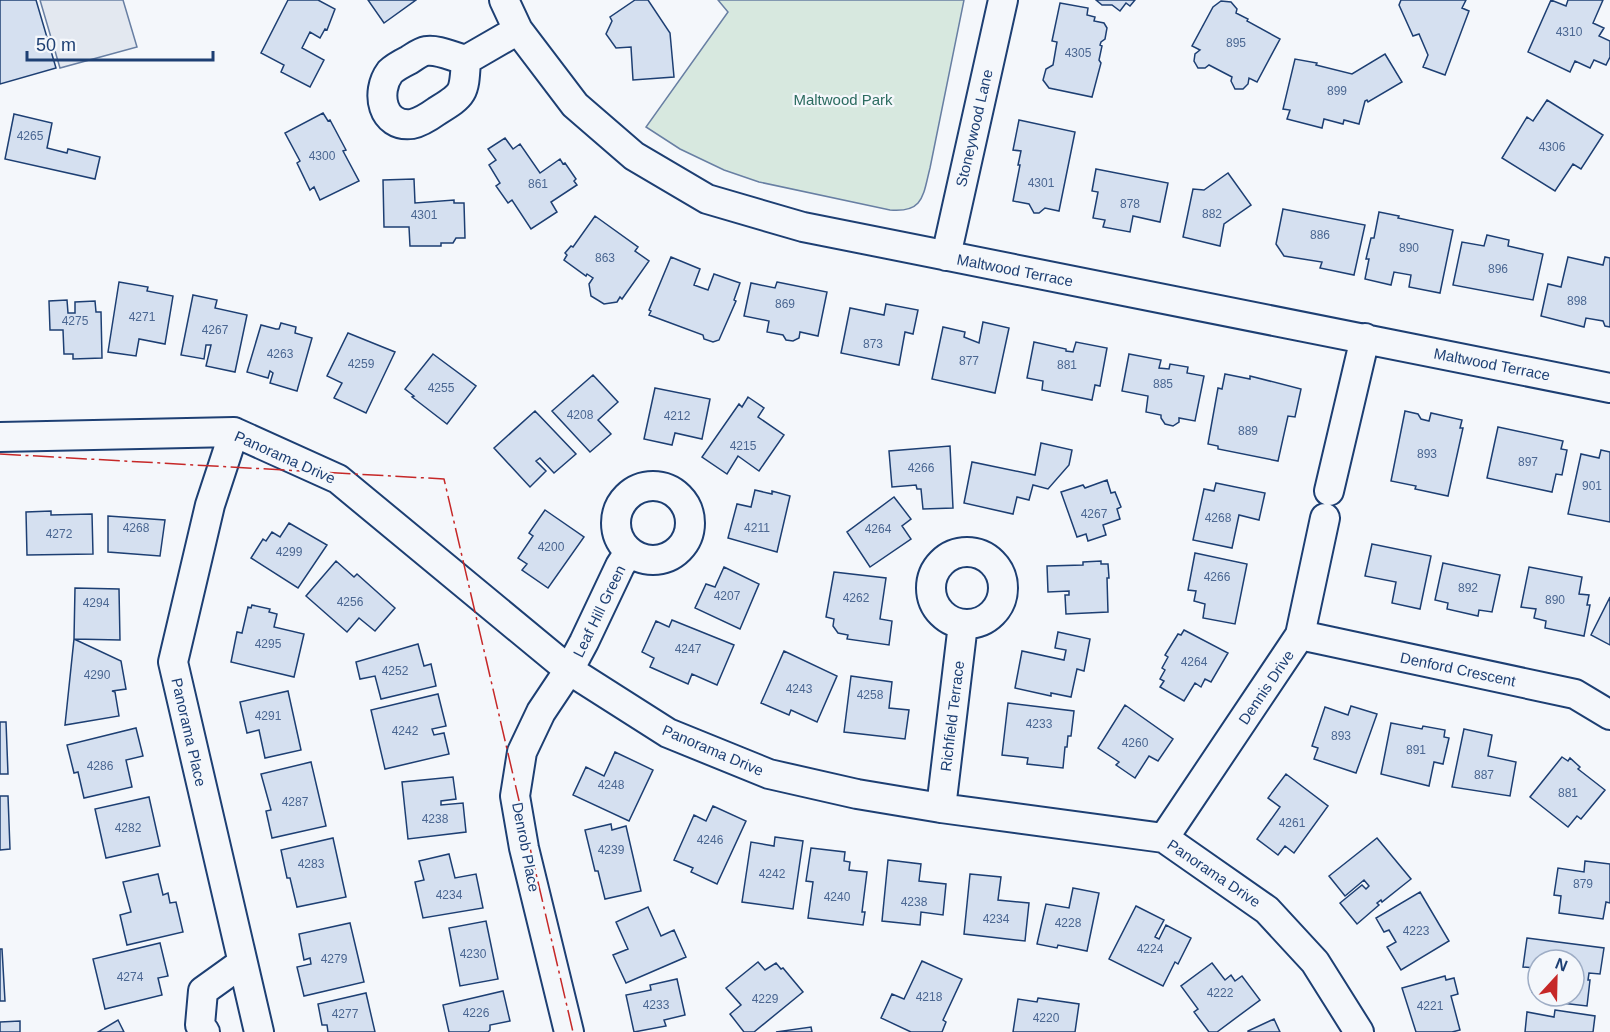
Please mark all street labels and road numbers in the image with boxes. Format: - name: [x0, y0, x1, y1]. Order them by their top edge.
- street label: Stoneywood Lane: [952, 68, 996, 188]
- street label: Maltwood Terrace: [955, 250, 1075, 290]
- street label: Maltwood Terrace: [1432, 344, 1552, 384]
- street label: Panorama Drive: [232, 427, 338, 487]
- street label: Leaf Hill Green: [569, 562, 629, 660]
- street label: Dennis Drive: [1235, 647, 1297, 727]
- street label: Denford Crescent: [1399, 648, 1518, 690]
- street label: Richfield Terrace: [937, 660, 967, 772]
- street label: Panorama Place: [168, 676, 210, 788]
- street label: Panorama Drive: [660, 721, 766, 779]
- street label: Denrob Place: [509, 801, 543, 893]
- street label: Panorama Drive: [1164, 836, 1264, 910]

